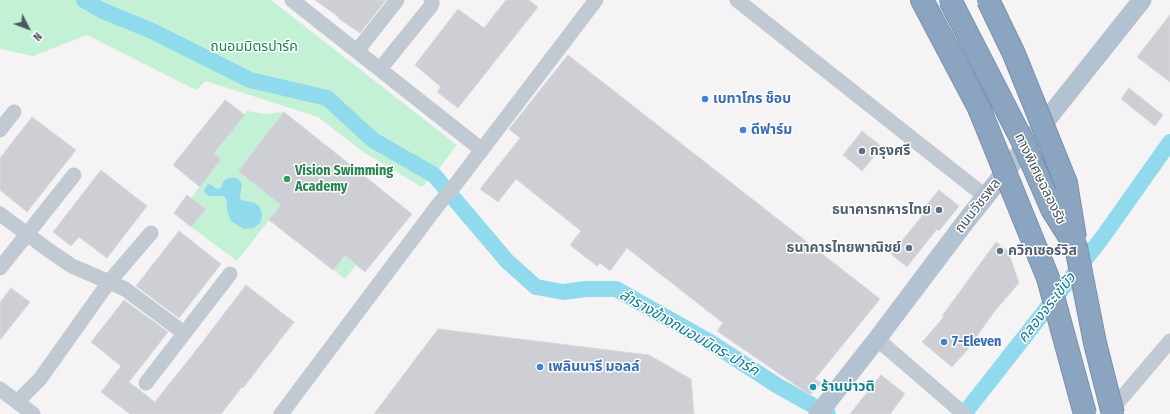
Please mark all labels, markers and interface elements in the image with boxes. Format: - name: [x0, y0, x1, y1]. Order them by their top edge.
- north arrow: [8, 8, 48, 48]
- text: N: [30, 30, 44, 43]
- park label: ถนอมมิตรปาร์ค: [210, 39, 298, 55]
- place label: เบทาโกร ช็อบ: [713, 91, 791, 107]
- marker: เบทาโกร ช็อบ: [700, 94, 710, 104]
- place label: ดีฟาร์ม: [751, 122, 792, 138]
- marker: ดีฟาร์ม: [738, 125, 748, 135]
- street label: ทางพิเศษฉลองรัช: [1011, 130, 1069, 228]
- place label: กรุงศรี: [870, 143, 910, 159]
- marker: กรุงศรี: [857, 146, 867, 156]
- place label: Vision Swimming Academy: [295, 163, 393, 196]
- marker: Vision Swimming Academy: [282, 174, 292, 184]
- street label: ถนนวัชรพล: [951, 175, 1005, 237]
- place label: ธนาคารทหารไทย: [832, 202, 931, 218]
- marker: ธนาคารทหารไทย: [934, 205, 944, 215]
- place label: ธนาคารไทยพาณิชย์: [787, 240, 901, 256]
- marker: ธนาคารไทยพาณิชย์: [904, 243, 914, 253]
- place label: ควิกเซอร์วิส: [1008, 243, 1077, 259]
- marker: ควิกเซอร์วิส: [995, 246, 1005, 256]
- water label: คลองจระเข้บัว: [1014, 269, 1080, 347]
- water label: ลำรางข้างถนอมมิตร-ปาร์ค: [616, 286, 762, 380]
- place label: 7-Eleven: [952, 334, 1001, 350]
- marker: 7-Eleven: [939, 337, 949, 347]
- place label: เพลินนารี มอลล์: [548, 359, 640, 375]
- marker: เพลินนารี มอลล์: [535, 362, 545, 372]
- place label: ร้านบ่าวติ: [821, 379, 875, 395]
- marker: ร้านบ่าวติ: [808, 382, 818, 392]

